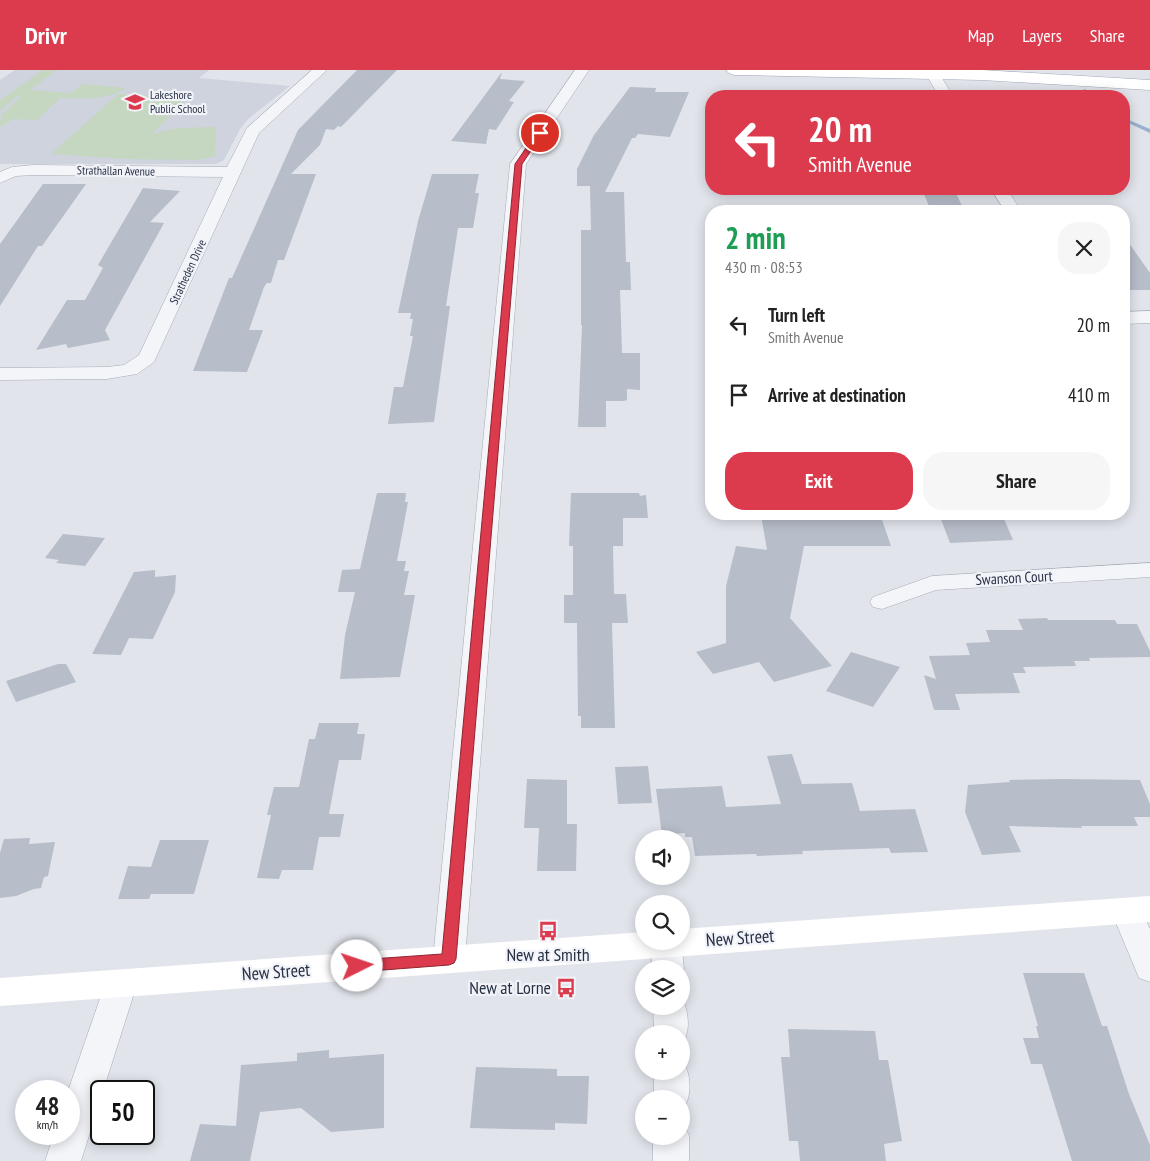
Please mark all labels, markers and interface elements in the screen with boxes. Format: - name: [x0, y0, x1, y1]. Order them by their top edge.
- text: Drivr: [25, 20, 67, 51]
- text: Map: [968, 24, 994, 47]
- text: Layers: [1022, 24, 1062, 47]
- text: Share: [1090, 24, 1125, 47]
- place label: Lakeshore Public School: [150, 87, 206, 116]
- school or university icon: Lakeshore Public School: [124, 91, 146, 113]
- text: 20 m: [808, 106, 872, 152]
- icon: left: [725, 110, 790, 175]
- pin: [519, 112, 561, 154]
- icon: arrive: [526, 119, 554, 147]
- text: Smith Avenue: [808, 150, 912, 178]
- street label: Strathallan Avenue: [77, 162, 155, 179]
- text: 2 min: [725, 218, 786, 257]
- button: close: [1058, 222, 1110, 274]
- street label: Stratheden Drive: [166, 237, 209, 307]
- text: 430 m · 08:53: [725, 257, 803, 277]
- text: Turn left: [768, 303, 825, 327]
- icon: left: [725, 311, 753, 339]
- text: 20 m: [1077, 313, 1110, 337]
- text: Smith Avenue: [768, 327, 844, 347]
- icon: arrive: [725, 381, 753, 409]
- text: Arrive at destination: [768, 383, 906, 407]
- text: 410 m: [1068, 383, 1110, 407]
- button: Exit: [725, 452, 913, 510]
- button: Share: [923, 452, 1110, 510]
- street label: Swanson Court: [975, 566, 1053, 589]
- map controls: [635, 830, 690, 1145]
- button: sound: [635, 830, 690, 885]
- button: search: [635, 895, 690, 950]
- bus stop icon: New at Smith: [537, 920, 559, 942]
- street label: New Street: [705, 924, 775, 951]
- position arrow: [330, 939, 382, 991]
- place label: New at Smith: [506, 943, 590, 966]
- street label: New Street: [241, 958, 311, 985]
- button: layers: [635, 960, 690, 1015]
- place label: New at Lorne: [469, 976, 551, 999]
- bus stop icon: New at Lorne: [555, 977, 577, 999]
- button: +: [635, 1025, 690, 1080]
- speed limit sign: 50: [90, 1080, 155, 1145]
- text: 48: [36, 1090, 59, 1122]
- button: −: [635, 1090, 690, 1145]
- text: km/h: [37, 1117, 58, 1132]

